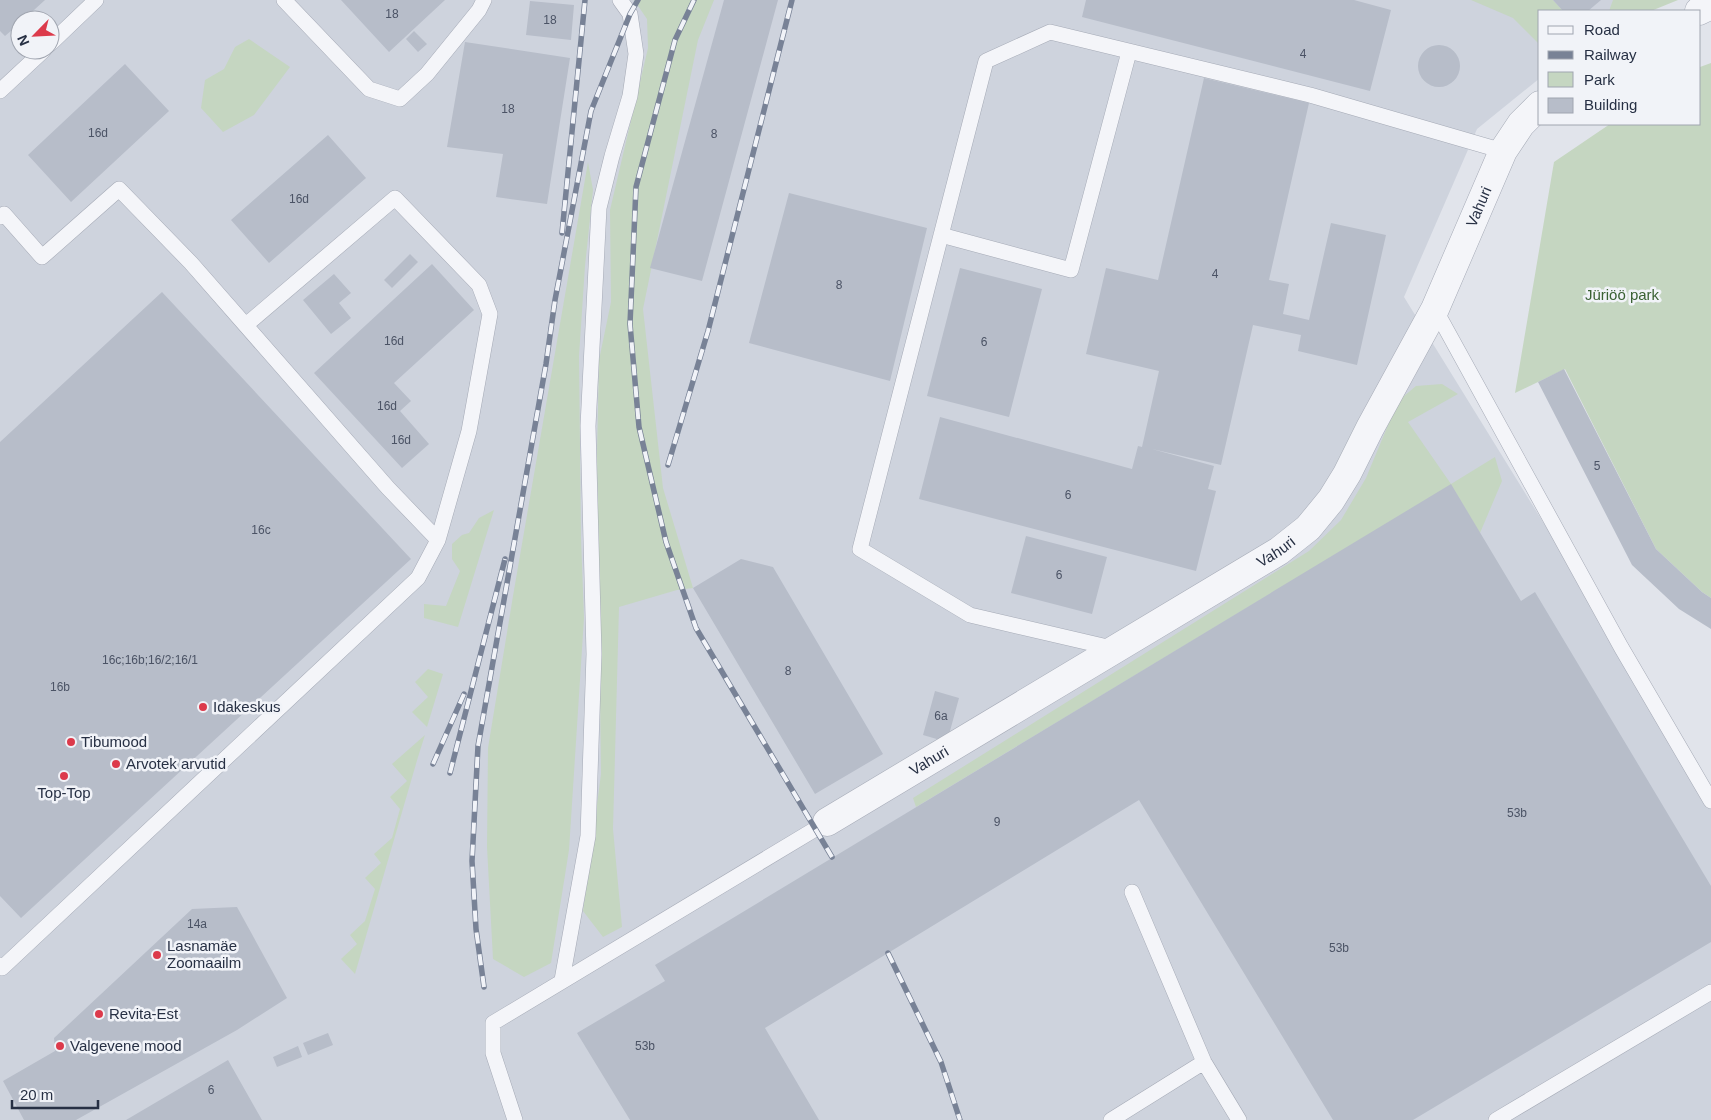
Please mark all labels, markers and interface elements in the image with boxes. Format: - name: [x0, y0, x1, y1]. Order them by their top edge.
- house number: 18: [385, 7, 399, 21]
- north arrow: [10, 10, 60, 60]
- legend: [1538, 10, 1701, 125]
- house number: 18: [543, 13, 557, 27]
- text: Road: [1584, 21, 1620, 38]
- text: N: [14, 32, 32, 48]
- text: Railway: [1584, 46, 1637, 63]
- house number: 4: [1300, 47, 1307, 61]
- text: Park: [1584, 71, 1615, 88]
- text: Building: [1584, 96, 1637, 113]
- house number: 18: [501, 102, 515, 116]
- house number: 16d: [88, 126, 108, 140]
- house number: 8: [711, 127, 718, 141]
- street label: Vahuri: [1462, 184, 1495, 229]
- house number: 16d: [289, 192, 309, 206]
- house number: 4: [1212, 267, 1219, 281]
- house number: 8: [836, 278, 843, 292]
- park label: Jüriöö park: [1585, 286, 1660, 303]
- house number: 16d: [384, 334, 404, 348]
- house number: 6: [981, 335, 988, 349]
- house number: 16d: [377, 399, 397, 413]
- house number: 16d: [391, 433, 411, 447]
- house number: 5: [1594, 459, 1601, 473]
- house number: 6: [1065, 488, 1072, 502]
- house number: 16c: [251, 523, 271, 537]
- street label: Vahuri: [1254, 533, 1298, 570]
- house number: 6: [1056, 568, 1063, 582]
- house number: 16c;16b;16/2;16/1: [102, 653, 198, 667]
- house number: 8: [785, 664, 792, 678]
- house number: 16b: [50, 680, 70, 694]
- place label: Idakeskus: [213, 698, 281, 715]
- marker: Idakeskus: [197, 701, 209, 713]
- house number: 6a: [934, 709, 948, 723]
- place label: Tibumood: [81, 733, 147, 750]
- marker: Tibumood: [65, 736, 77, 748]
- street label: Vahuri: [906, 742, 951, 779]
- place label: Arvotek arvutid: [126, 755, 226, 772]
- marker: Arvotek arvutid: [110, 758, 122, 770]
- marker: Top-Top: [58, 770, 70, 782]
- place label: Top-Top: [37, 784, 91, 801]
- house number: 53b: [1507, 806, 1527, 820]
- house number: 9: [994, 815, 1001, 829]
- house number: 14a: [187, 917, 207, 931]
- place label: Lasnamäe Zoomaailm: [167, 937, 241, 971]
- house number: 53b: [1329, 941, 1349, 955]
- marker: Lasnamäe Zoomaailm: [151, 949, 163, 961]
- place label: Revita-Est: [109, 1005, 179, 1022]
- marker: Revita-Est: [93, 1008, 105, 1020]
- place label: Valgevene mood: [70, 1037, 181, 1054]
- house number: 53b: [635, 1039, 655, 1053]
- marker: Valgevene mood: [54, 1040, 66, 1052]
- scale bar: [12, 1078, 99, 1110]
- house number: 6: [208, 1083, 215, 1097]
- text: 20 m: [20, 1086, 53, 1103]

